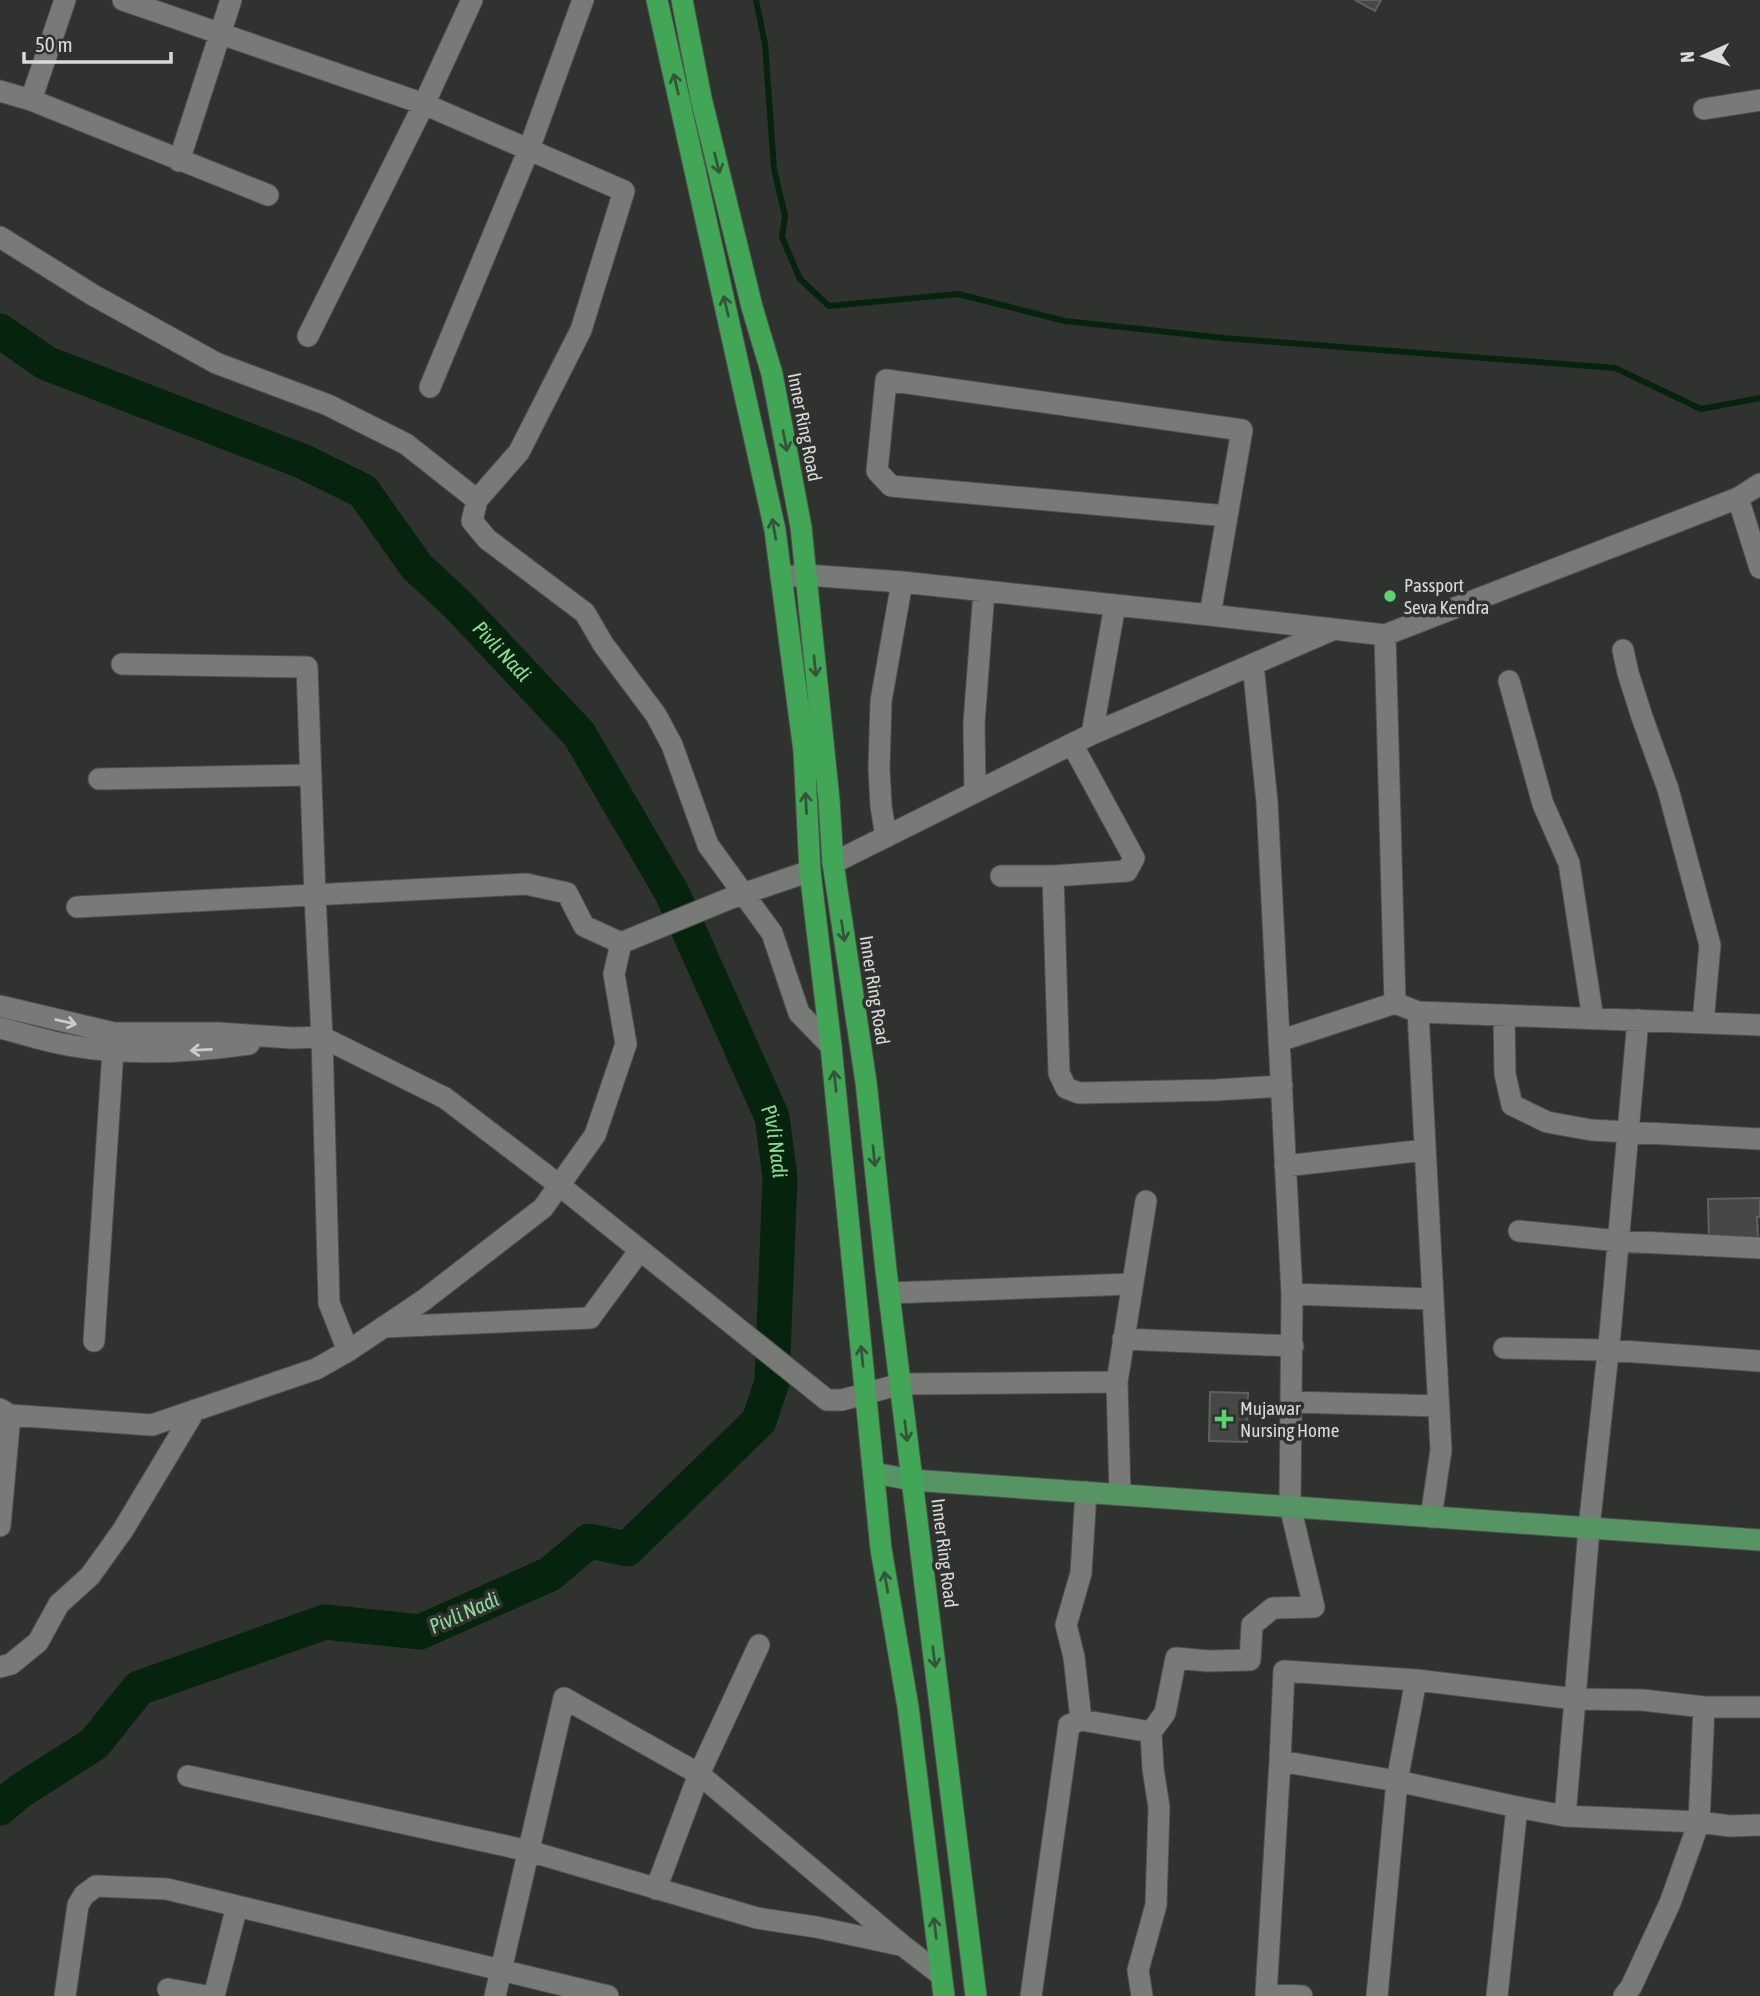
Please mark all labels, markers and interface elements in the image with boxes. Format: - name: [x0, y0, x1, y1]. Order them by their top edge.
- scale bar: [24, 21, 172, 65]
- north arrow: [1669, 21, 1739, 91]
- text: 50 m: [35, 32, 73, 56]
- text: N: [1676, 51, 1698, 63]
- one-way arrow: [669, 73, 683, 96]
- one-way arrow: [711, 151, 724, 174]
- one-way arrow: [719, 295, 733, 318]
- street label: Inner Ring Road: [784, 371, 826, 483]
- one-way arrow: [779, 429, 792, 452]
- one-way arrow: [767, 518, 780, 541]
- place label: Passport Seva Kendra: [1404, 574, 1489, 618]
- marker: Passport Seva Kendra: [1382, 588, 1398, 604]
- water label: Pivli Nadi: [468, 616, 536, 686]
- one-way arrow: [809, 654, 822, 677]
- one-way arrow: [800, 792, 813, 815]
- one-way arrow: [837, 919, 850, 942]
- street label: Inner Ring Road: [856, 934, 894, 1046]
- one-way arrow: [55, 1016, 77, 1029]
- one-way arrow: [190, 1043, 213, 1056]
- one-way arrow: [828, 1070, 841, 1092]
- water label: Pivli Nadi: [757, 1100, 793, 1179]
- one-way arrow: [867, 1144, 880, 1167]
- one-way arrow: [856, 1345, 869, 1367]
- place label: Mujawar Nursing Home: [1240, 1397, 1339, 1441]
- marker: Mujawar Nursing Home: [1214, 1409, 1234, 1429]
- one-way arrow: [900, 1419, 913, 1442]
- street label: Inner Ring Road: [927, 1497, 963, 1609]
- one-way arrow: [879, 1571, 893, 1594]
- water label: Pivli Nadi: [425, 1586, 502, 1638]
- one-way arrow: [928, 1645, 941, 1667]
- one-way arrow: [929, 1917, 942, 1940]

